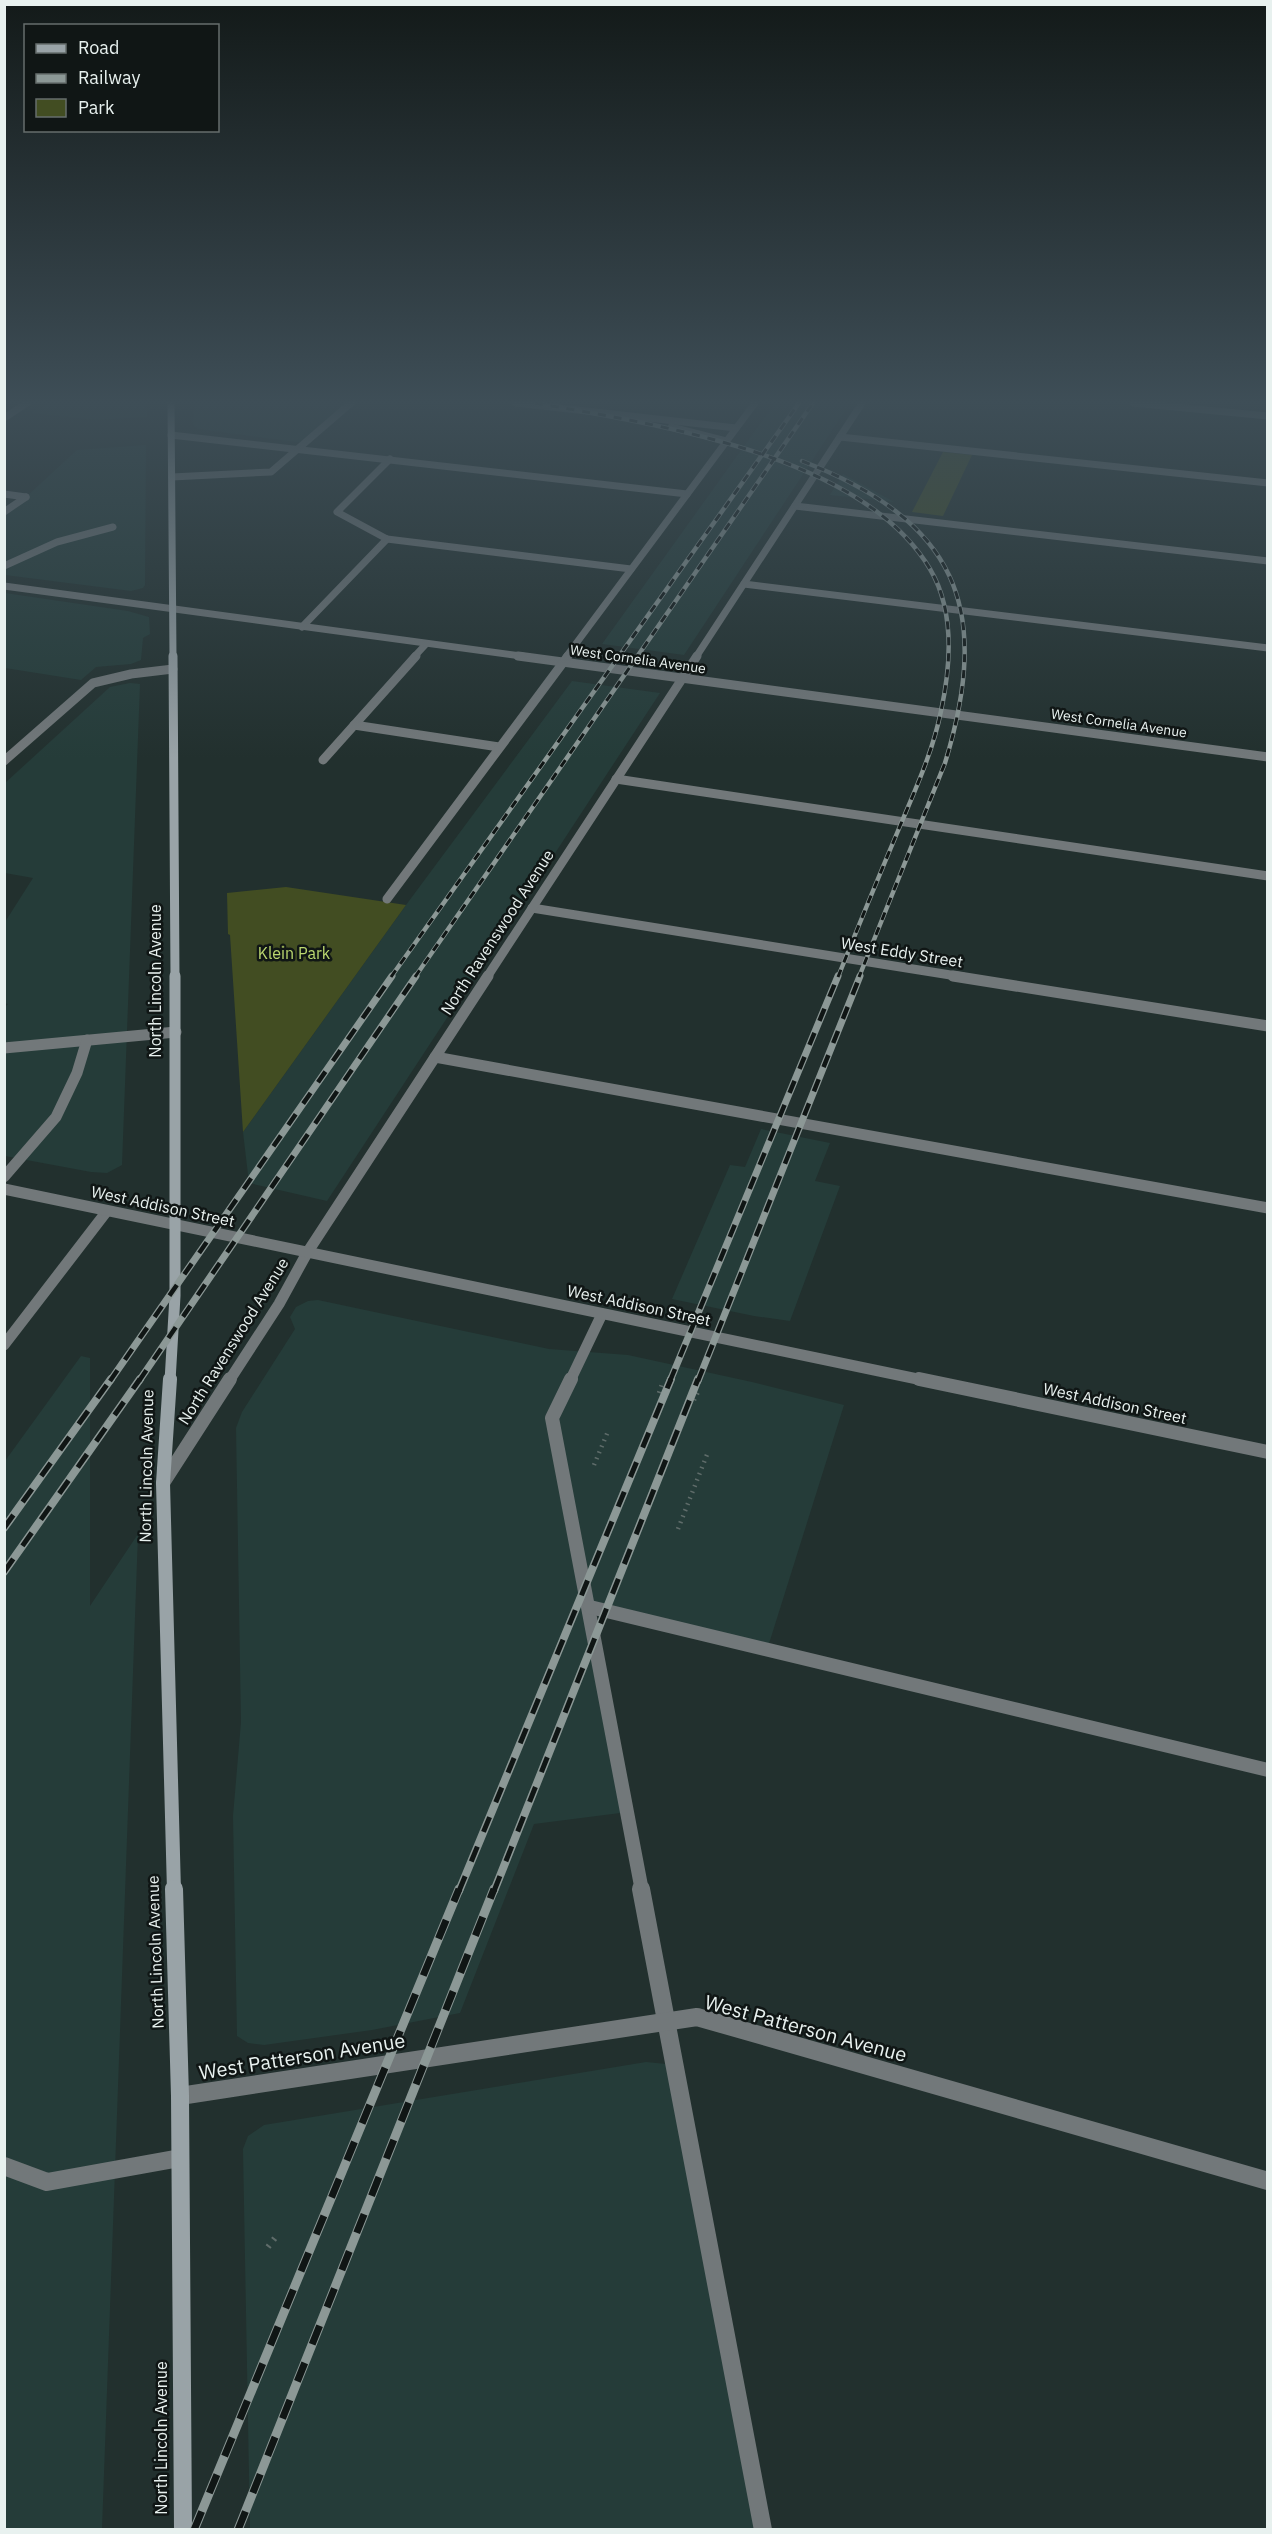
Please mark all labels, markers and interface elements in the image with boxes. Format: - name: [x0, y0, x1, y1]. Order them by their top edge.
- legend: [24, 24, 219, 132]
- text: Road: [78, 36, 119, 59]
- text: Railway: [78, 66, 140, 89]
- text: Park: [78, 96, 115, 119]
- street label: West Cornelia Avenue: [569, 641, 707, 677]
- street label: West Cornelia Avenue: [1050, 705, 1188, 741]
- street label: North Ravenswood Avenue: [436, 845, 558, 1018]
- street label: North Lincoln Avenue: [145, 904, 165, 1058]
- street label: West Eddy Street: [840, 932, 964, 972]
- park label: Klein Park: [258, 943, 331, 963]
- street label: West Addison Street: [89, 1181, 237, 1231]
- street label: North Ravenswood Avenue: [173, 1254, 293, 1428]
- street label: West Addison Street: [565, 1280, 713, 1330]
- street label: West Addison Street: [1041, 1378, 1189, 1428]
- street label: North Lincoln Avenue: [135, 1389, 157, 1543]
- street label: North Lincoln Avenue: [142, 1875, 168, 2029]
- street label: West Patterson Avenue: [702, 1988, 910, 2068]
- street label: West Patterson Avenue: [197, 2026, 407, 2086]
- street label: North Lincoln Avenue: [151, 2361, 171, 2515]

